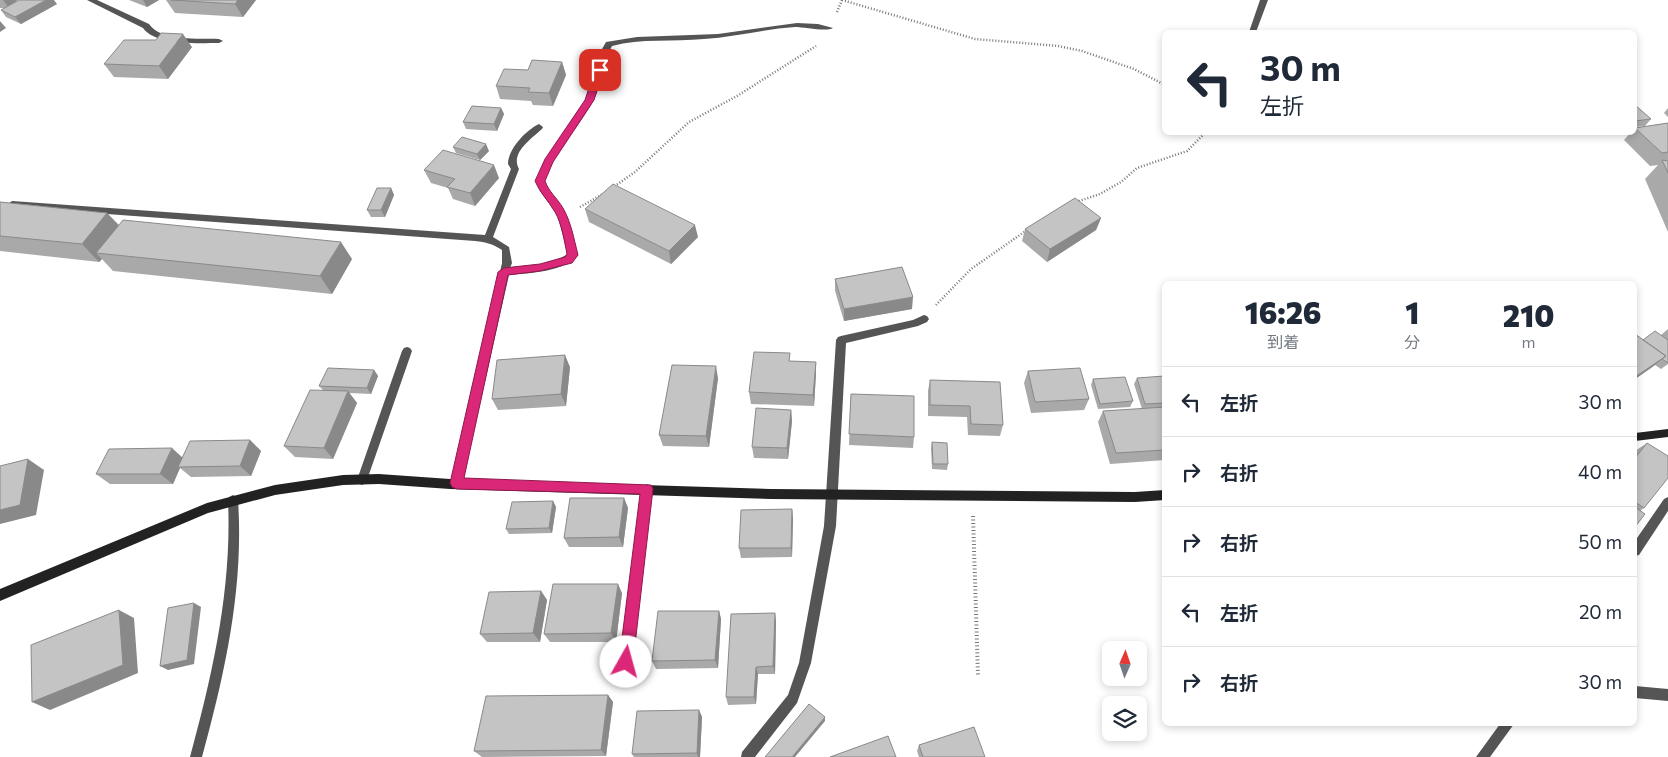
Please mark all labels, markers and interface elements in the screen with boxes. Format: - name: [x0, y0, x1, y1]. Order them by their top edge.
- text: 30 m: [1260, 45, 1341, 88]
- pin: [579, 49, 621, 91]
- icon: left: [1177, 50, 1242, 115]
- icon: arrive: [586, 56, 614, 84]
- text: 左折: [1260, 92, 1304, 119]
- text: 16:26: [1245, 293, 1322, 330]
- text: 1: [1405, 293, 1419, 330]
- text: 210: [1503, 296, 1554, 333]
- text: 到着: [1267, 332, 1299, 351]
- text: 分: [1404, 332, 1420, 351]
- text: m: [1522, 332, 1536, 351]
- icon: left: [1177, 388, 1205, 416]
- text: 30 m: [1579, 390, 1622, 413]
- text: 左折: [1220, 391, 1258, 414]
- icon: right: [1177, 458, 1205, 486]
- text: 40 m: [1578, 460, 1622, 483]
- text: 右折: [1220, 461, 1258, 484]
- icon: right: [1177, 528, 1205, 556]
- text: 50 m: [1578, 530, 1622, 553]
- text: 右折: [1220, 531, 1258, 554]
- icon: left: [1177, 598, 1205, 626]
- text: 20 m: [1579, 600, 1622, 623]
- text: 左折: [1220, 601, 1258, 624]
- position arrow: [599, 635, 651, 687]
- north arrow: [1102, 641, 1148, 686]
- map controls: [1102, 641, 1147, 741]
- icon: right: [1177, 668, 1205, 696]
- text: 30 m: [1579, 670, 1622, 693]
- text: 右折: [1220, 671, 1258, 694]
- button: layers: [1102, 696, 1147, 741]

